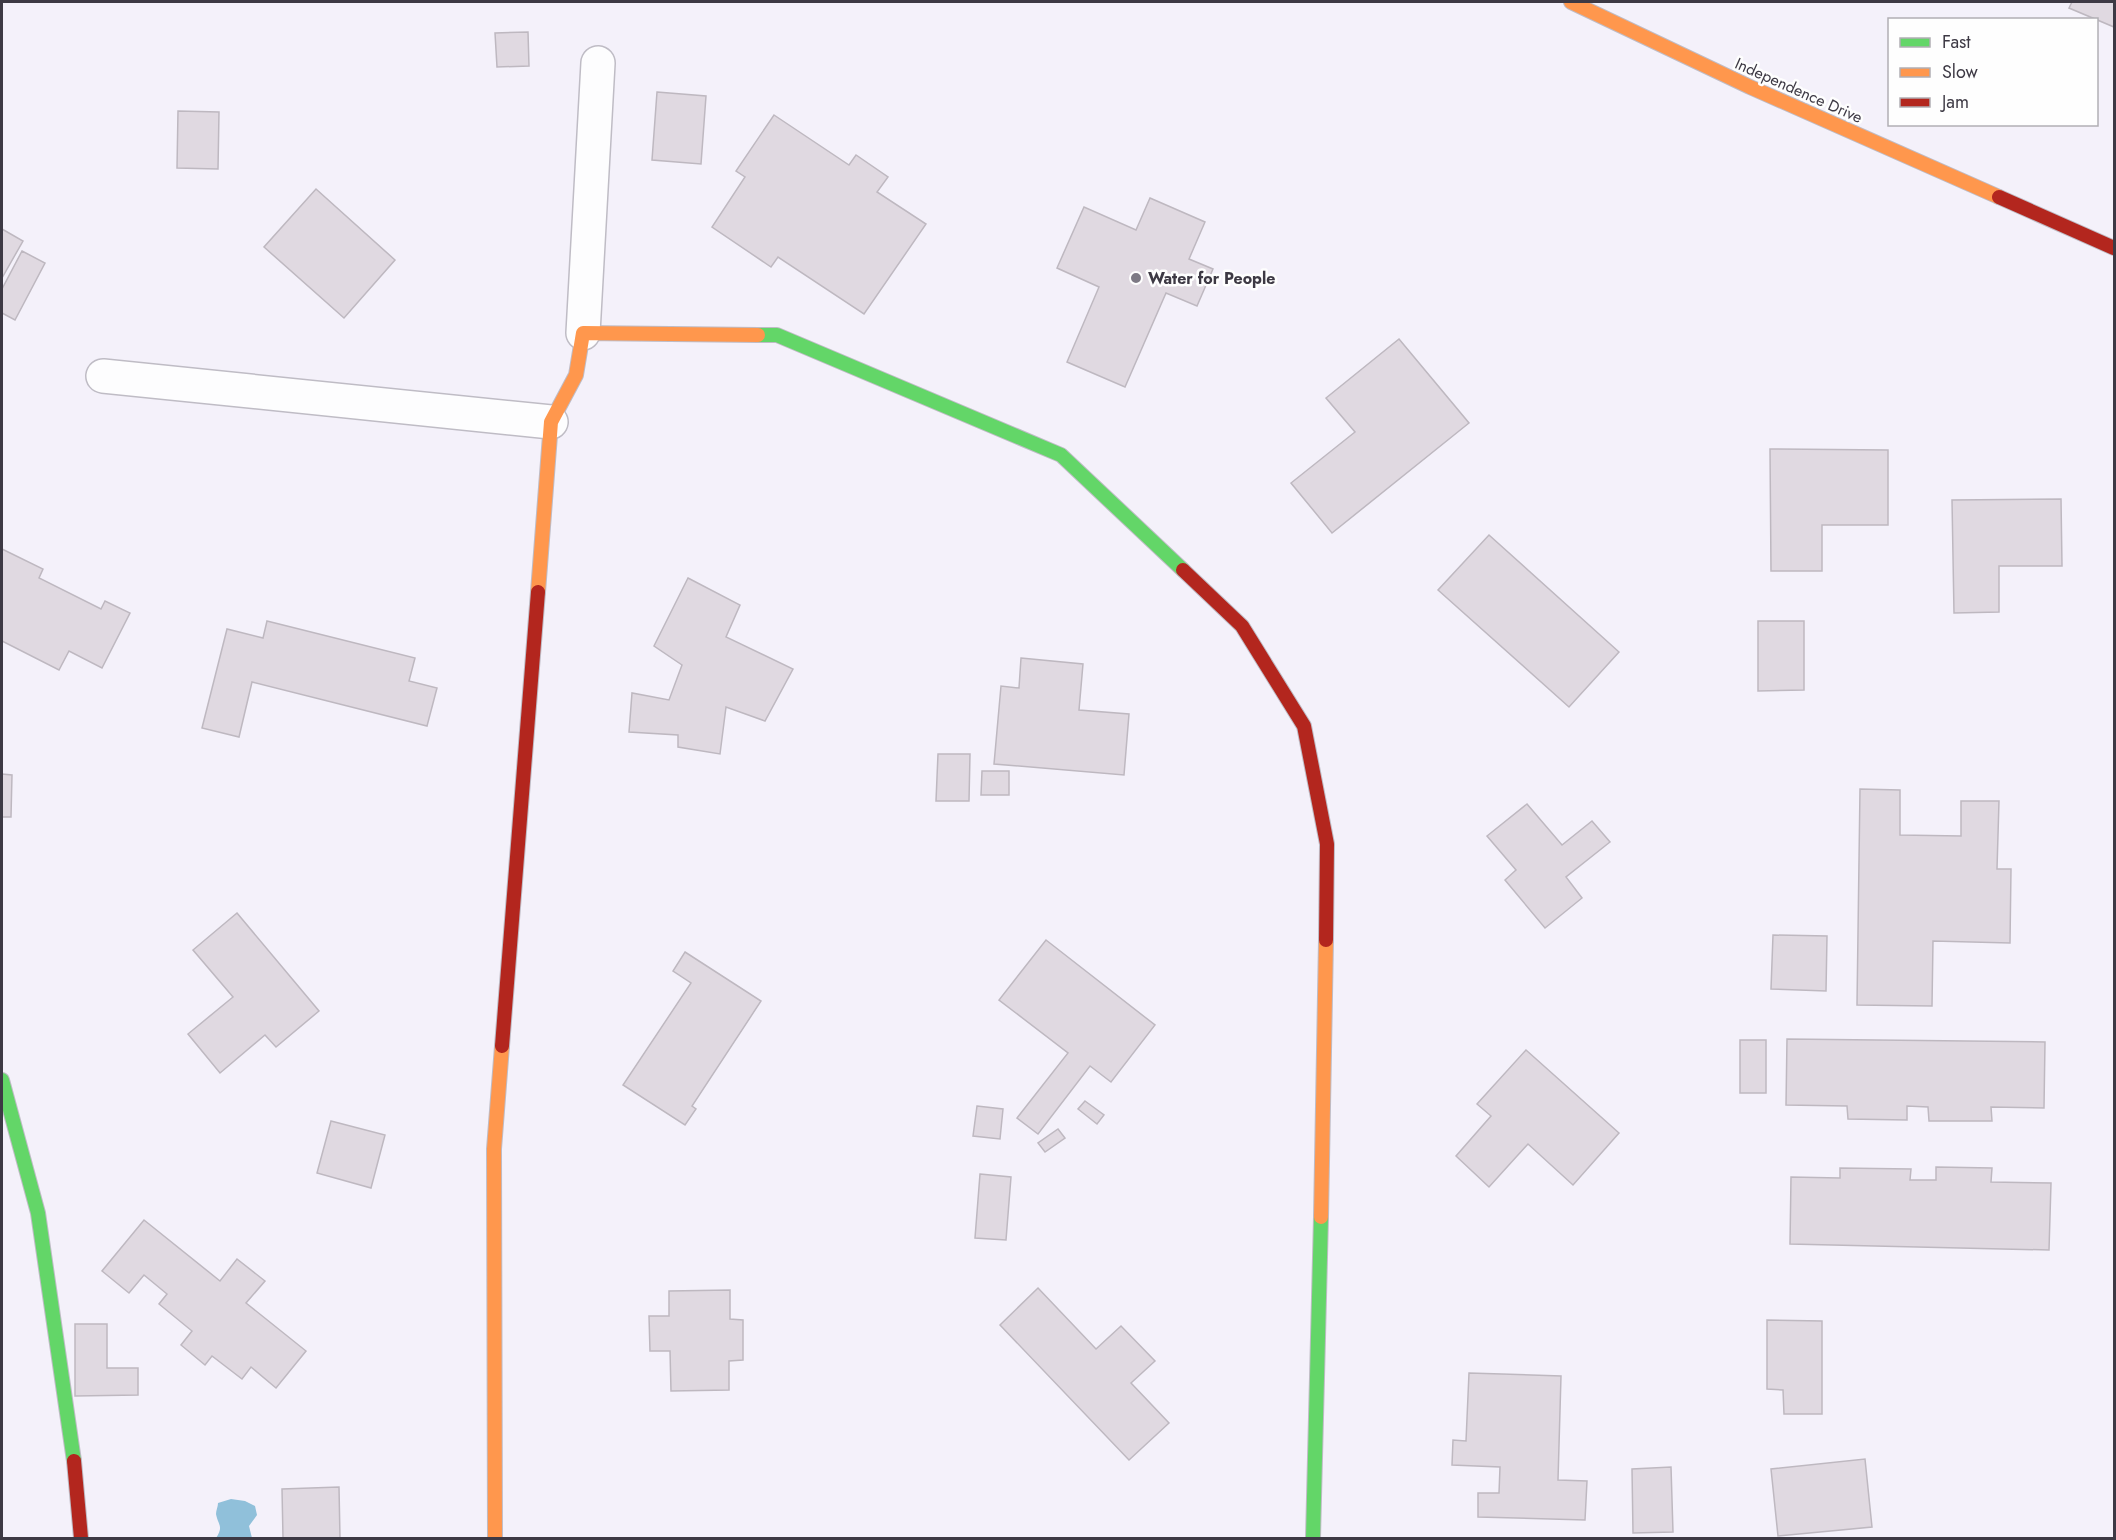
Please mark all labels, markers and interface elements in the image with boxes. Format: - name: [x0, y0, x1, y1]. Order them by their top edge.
- legend: [1888, 18, 2098, 126]
- text: Fast: [1942, 29, 1971, 55]
- street label: Independence Drive: [1731, 52, 1866, 129]
- text: Slow: [1942, 59, 1979, 85]
- text: Jam: [1940, 89, 1969, 115]
- place label: Water for People: [1148, 267, 1275, 290]
- marker: Water for People: [1129, 271, 1143, 285]

